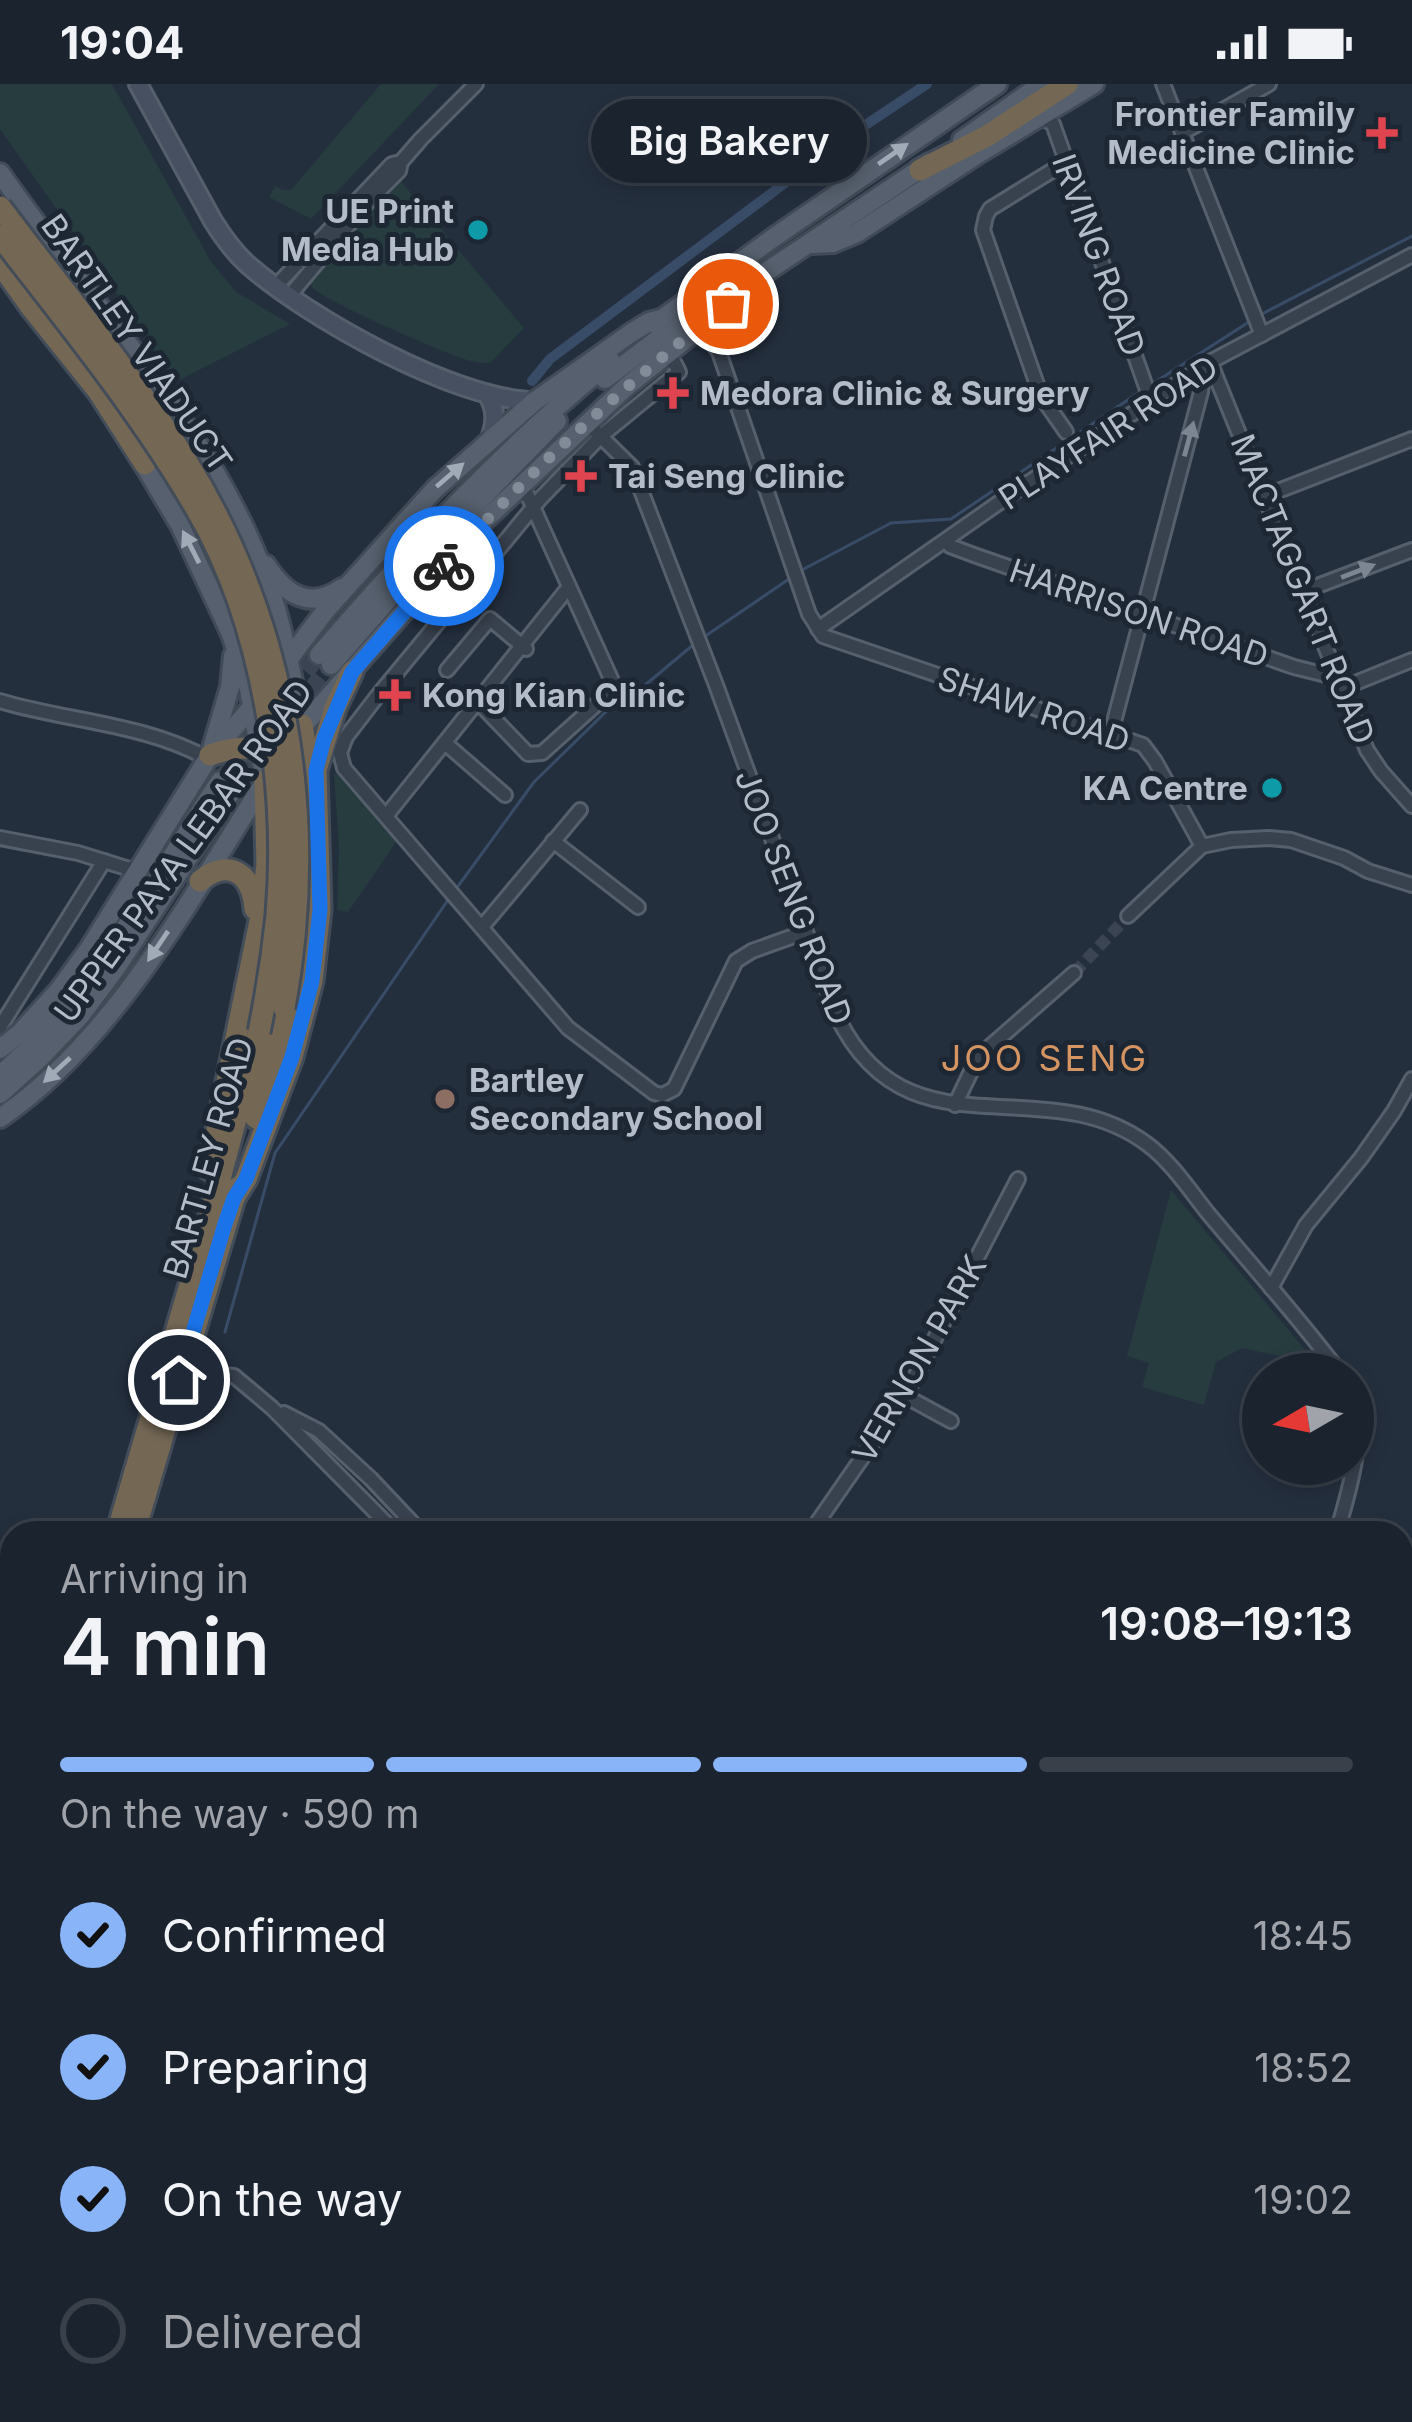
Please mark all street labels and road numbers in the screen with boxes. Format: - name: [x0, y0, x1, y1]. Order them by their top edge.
- street label: IRVING ROAD: [1044, 149, 1154, 361]
- street label: BARTLEY VIADUCT: [33, 207, 241, 479]
- street label: PLAYFAIR ROAD: [991, 346, 1225, 518]
- street label: MACTAGGART ROAD: [1223, 428, 1383, 750]
- street label: HARRISON ROAD: [1004, 550, 1274, 676]
- street label: SHAW ROAD: [933, 657, 1135, 761]
- street label: UPPER PAYA LEBAR ROAD: [45, 672, 321, 1030]
- street label: JOO SENG ROAD: [727, 764, 861, 1030]
- street label: BARTLEY ROAD: [154, 1033, 262, 1283]
- street label: VERNON PARK: [843, 1248, 995, 1470]

